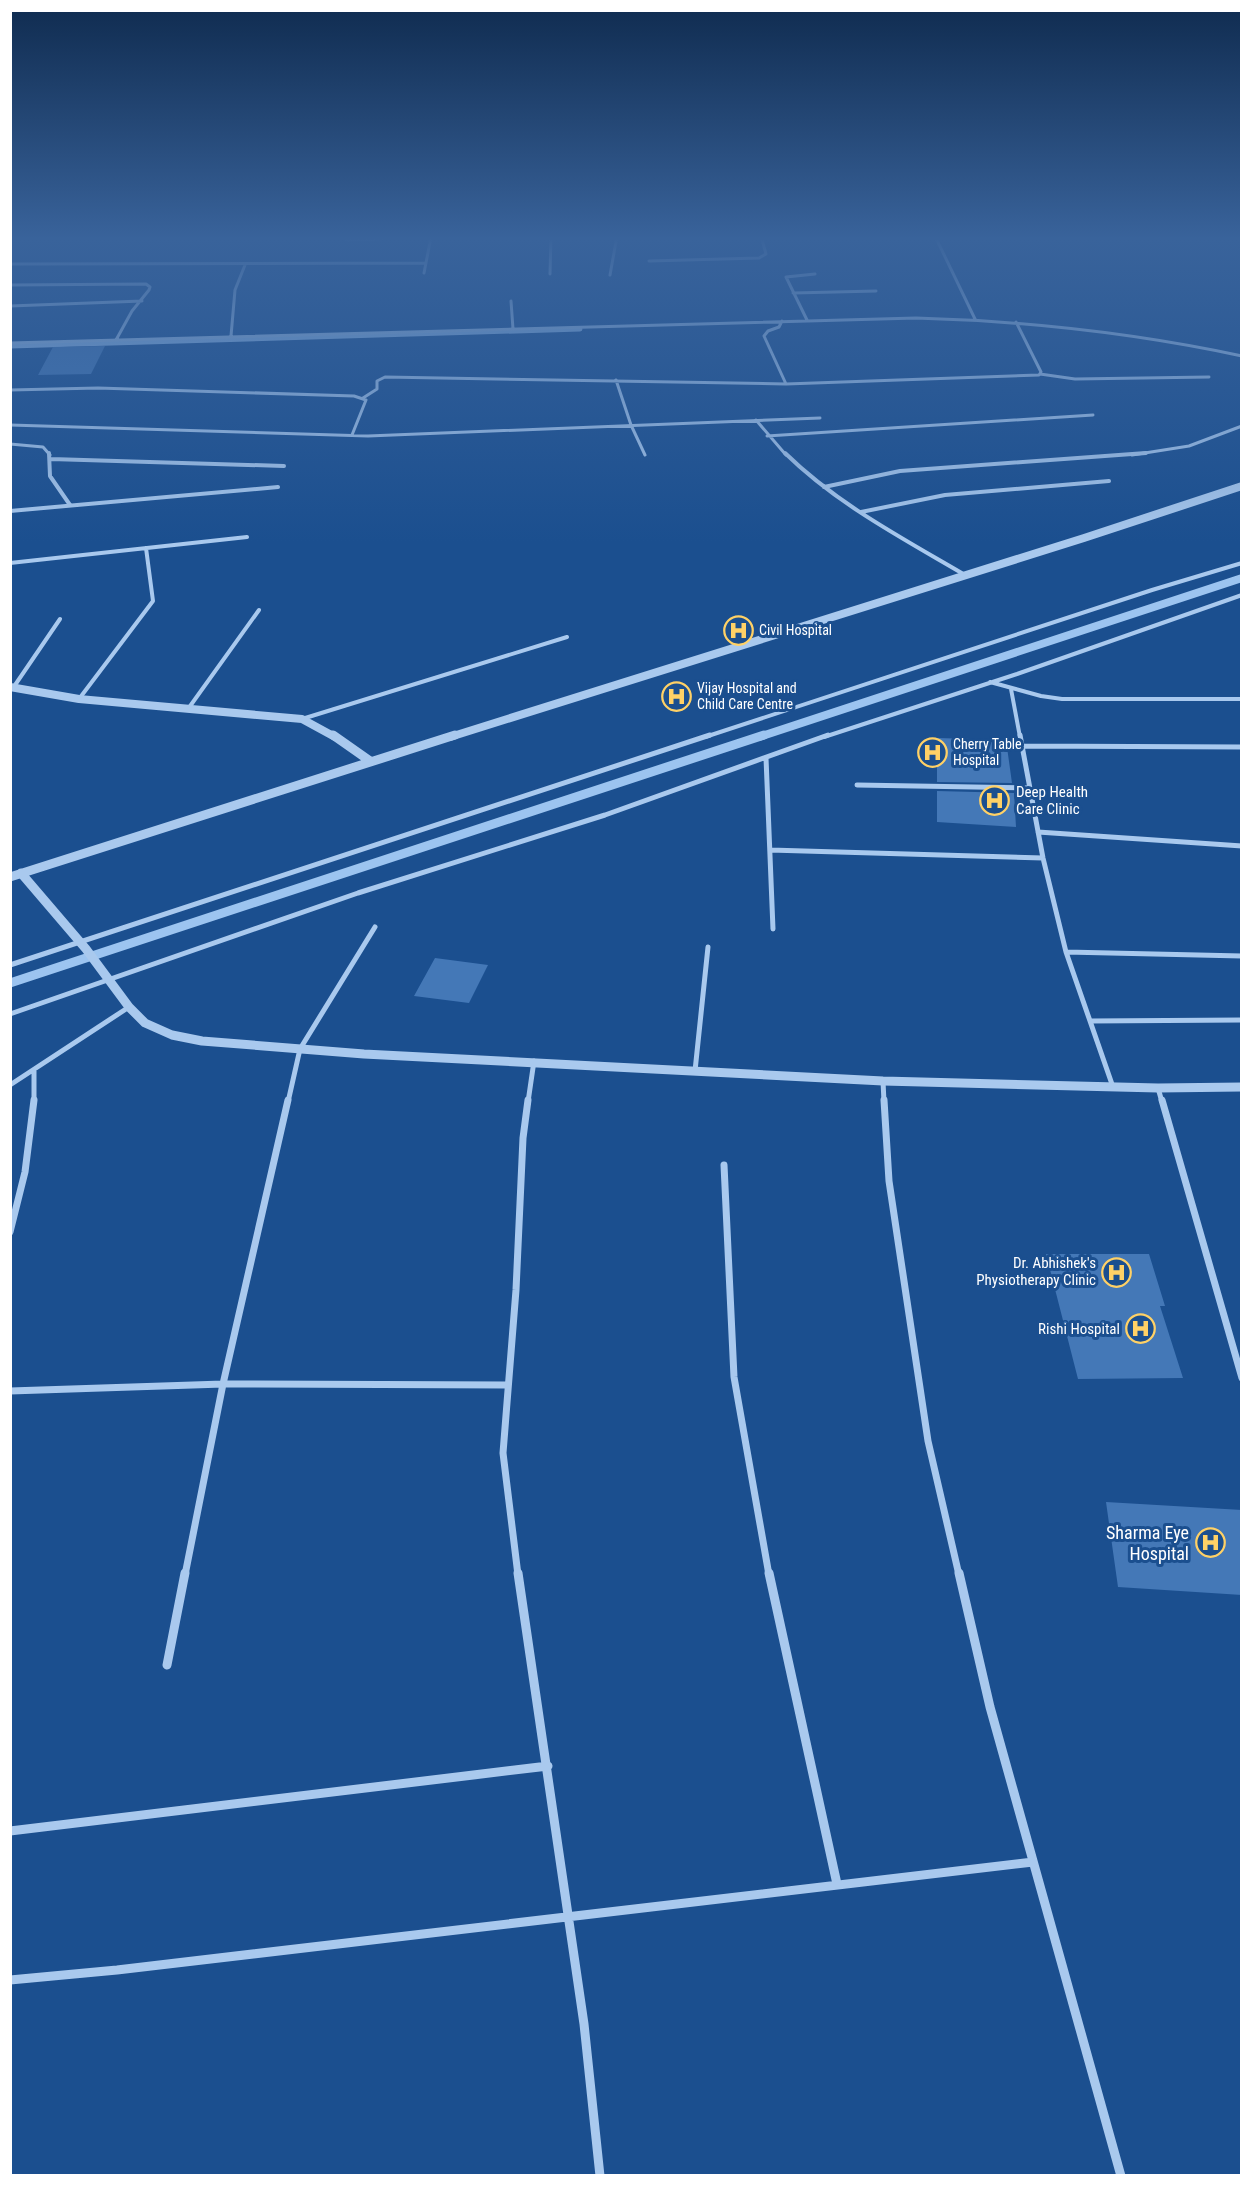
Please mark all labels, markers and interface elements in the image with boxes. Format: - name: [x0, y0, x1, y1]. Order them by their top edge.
- hospital icon: Civil Hospital: [722, 614, 754, 646]
- place label: Civil Hospital: [759, 622, 832, 638]
- hospital icon: Vijay Hospital and Child Care Centre: [660, 680, 692, 712]
- place label: Vijay Hospital and Child Care Centre: [697, 680, 797, 712]
- hospital icon: Cherry Table Hospital: [916, 736, 948, 768]
- place label: Cherry Table Hospital: [953, 736, 1022, 768]
- place label: Deep Health Care Clinic: [1016, 783, 1088, 818]
- hospital icon: Deep Health Care Clinic: [979, 785, 1011, 817]
- place label: Dr. Abhishek's Physiotherapy Clinic: [976, 1254, 1096, 1289]
- hospital icon: Dr. Abhishek's Physiotherapy Clinic: [1101, 1256, 1133, 1288]
- hospital icon: Rishi Hospital: [1125, 1313, 1157, 1345]
- place label: Rishi Hospital: [1038, 1320, 1120, 1338]
- place label: Sharma Eye Hospital: [1106, 1522, 1189, 1564]
- hospital icon: Sharma Eye Hospital: [1194, 1527, 1226, 1559]

